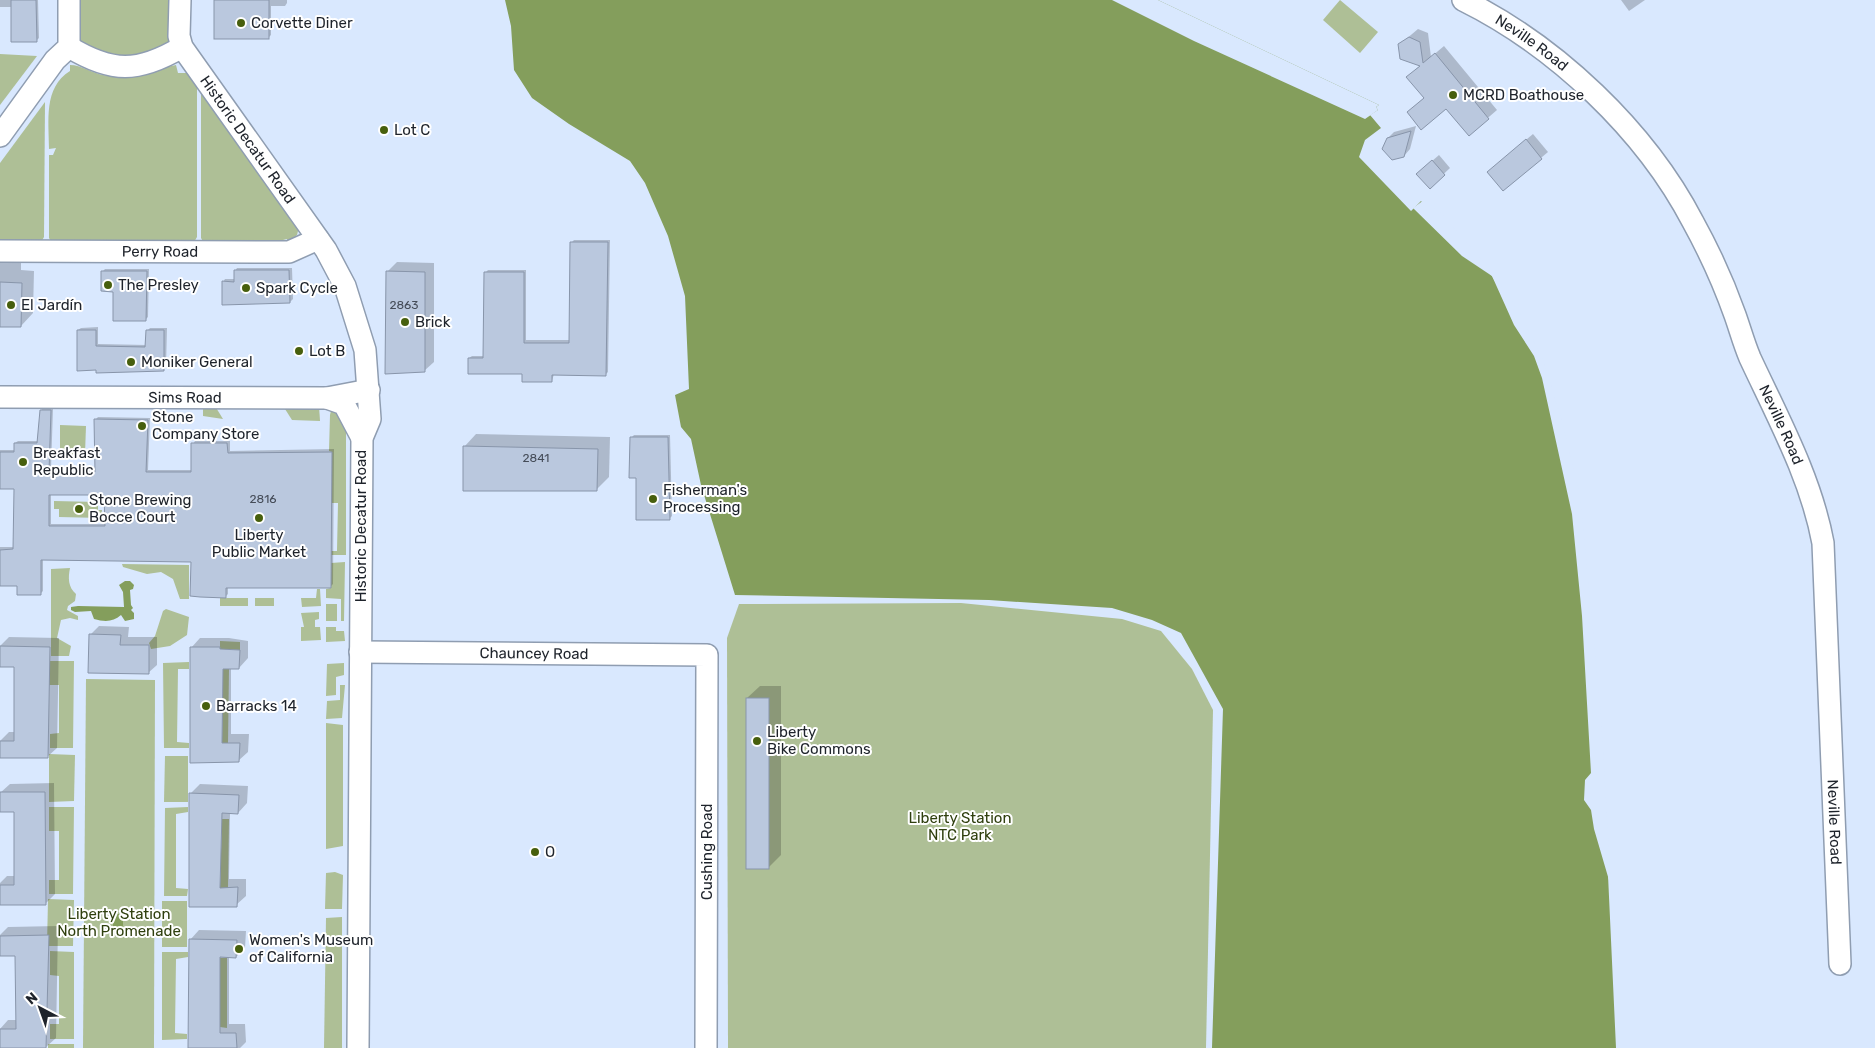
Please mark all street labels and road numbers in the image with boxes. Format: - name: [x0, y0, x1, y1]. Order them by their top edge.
- street label: Neville Road: [1492, 11, 1572, 75]
- street label: Historic Decatur Road: [196, 72, 299, 207]
- street label: Perry Road: [122, 242, 198, 261]
- street label: Neville Road: [1755, 382, 1807, 467]
- street label: Sims Road: [148, 388, 222, 407]
- street label: Historic Decatur Road: [352, 450, 370, 602]
- street label: Chauncey Road: [479, 644, 589, 663]
- street label: Neville Road: [1824, 779, 1845, 865]
- street label: Cushing Road: [698, 804, 716, 900]

